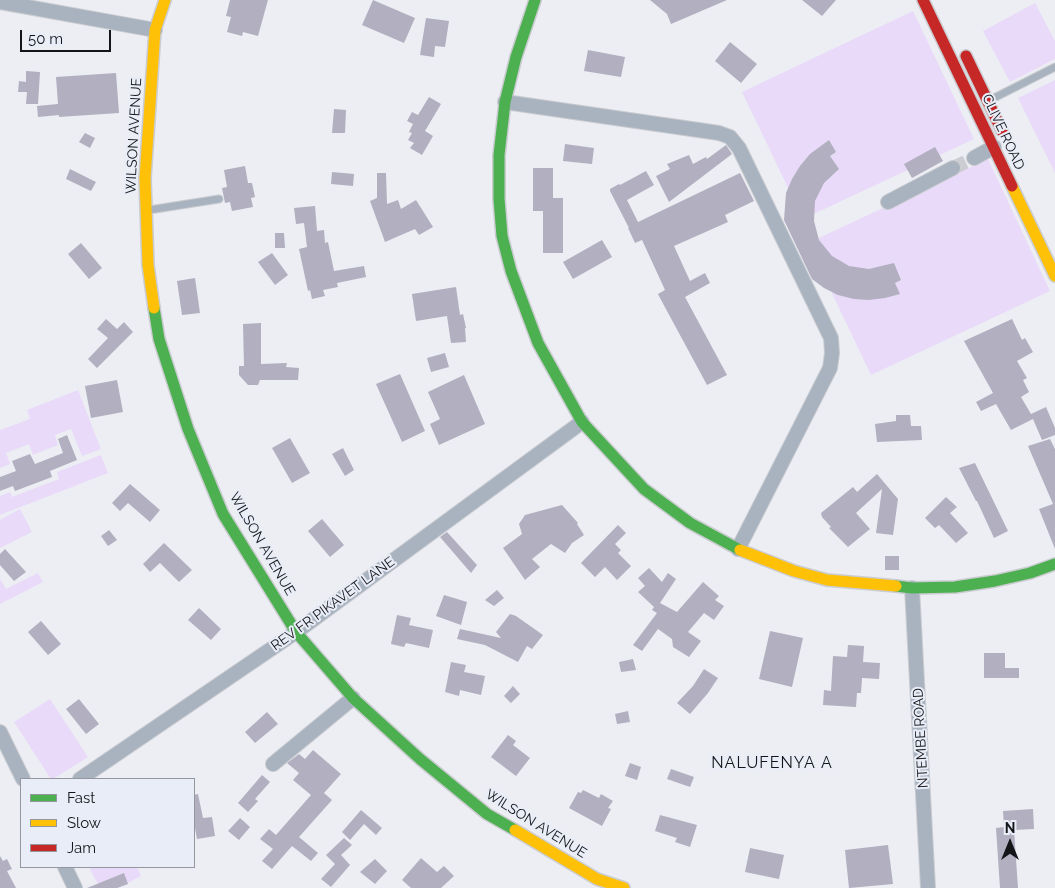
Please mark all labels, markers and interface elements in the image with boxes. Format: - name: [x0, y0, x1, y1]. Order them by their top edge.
- scale bar: [22, 20, 114, 52]
- text: 50 m: [28, 30, 63, 48]
- street label: WILSON AVENUE: [123, 78, 145, 194]
- street label: CLIVE ROAD: [978, 91, 1028, 173]
- street label: WILSON AVENUE: [226, 489, 298, 599]
- street label: REV FR PIKAVET LANE: [268, 554, 398, 654]
- street label: NTEMBE ROAD: [910, 687, 932, 789]
- district label: NALUFENYA A: [710, 753, 834, 773]
- legend: [20, 778, 195, 868]
- street label: WILSON AVENUE: [482, 786, 590, 862]
- text: Fast: [67, 789, 95, 807]
- text: Slow: [67, 814, 101, 832]
- north arrow: [985, 818, 1035, 868]
- text: N: [1005, 820, 1015, 836]
- text: Jam: [67, 839, 96, 857]

